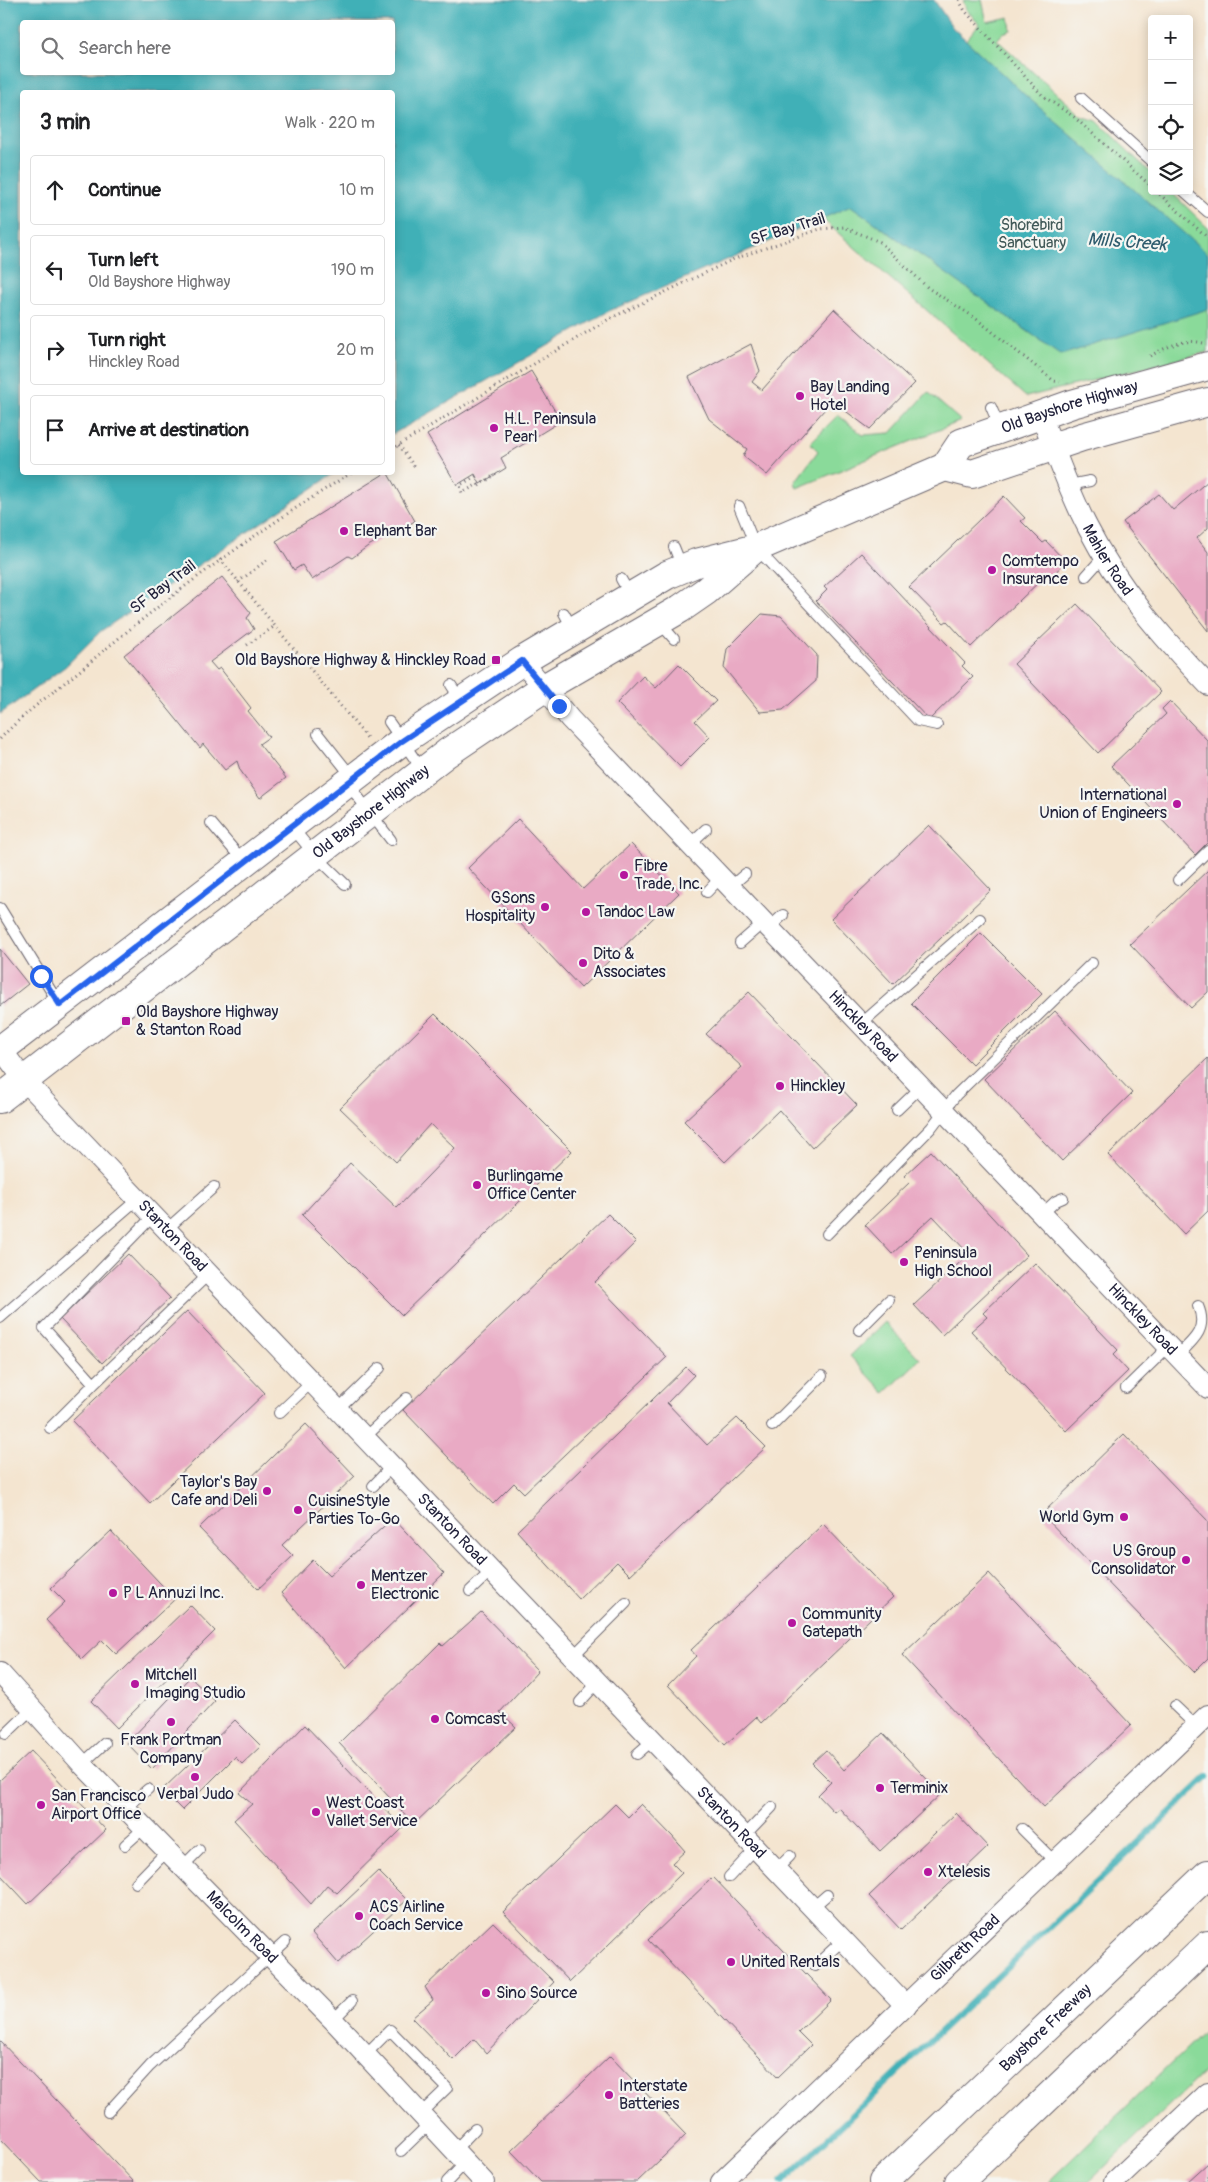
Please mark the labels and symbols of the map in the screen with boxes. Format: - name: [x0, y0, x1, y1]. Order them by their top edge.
- street label: SF Bay Trail: [748, 208, 828, 250]
- park label: Shorebird Sanctuary: [998, 215, 1066, 253]
- water label: Mills Creek: [1087, 228, 1169, 256]
- street label: Old Bayshore Highway: [998, 376, 1140, 438]
- place label: Bay Landing Hotel: [810, 377, 889, 415]
- marker: Bay Landing Hotel: [794, 390, 806, 402]
- place label: H.L. Peninsula Pearl: [504, 409, 596, 447]
- marker: H.L. Peninsula Pearl: [488, 422, 500, 434]
- place label: Elephant Bar: [354, 521, 437, 541]
- street label: Mahler Road: [1078, 521, 1137, 600]
- marker: Elephant Bar: [338, 525, 350, 537]
- place label: Comtempo Insurance: [1002, 551, 1079, 589]
- street label: SF Bay Trail: [126, 556, 200, 618]
- marker: Comtempo Insurance: [986, 564, 998, 576]
- place label: Old Bayshore Highway & Hinckley Road: [235, 650, 486, 670]
- marker: Old Bayshore Highway & Hinckley Road: [490, 654, 502, 666]
- route end: [548, 695, 571, 718]
- street label: Old Bayshore Highway: [308, 760, 433, 863]
- place label: International Union of Engineers: [1039, 785, 1167, 823]
- marker: International Union of Engineers: [1171, 798, 1183, 810]
- place label: Fibre Trade, Inc.: [634, 856, 703, 894]
- marker: Fibre Trade, Inc.: [618, 869, 630, 881]
- place label: GSons Hospitality: [465, 888, 535, 926]
- marker: GSons Hospitality: [539, 901, 551, 913]
- place label: Tandoc Law: [596, 902, 675, 922]
- marker: Tandoc Law: [580, 906, 592, 918]
- place label: Dito & Associates: [593, 944, 666, 982]
- marker: Dito & Associates: [577, 957, 589, 969]
- route start: [30, 965, 53, 988]
- street label: Hinckley Road: [824, 986, 902, 1067]
- place label: Old Bayshore Highway & Stanton Road: [136, 1002, 279, 1040]
- marker: Old Bayshore Highway & Stanton Road: [120, 1015, 132, 1027]
- place label: Hinckley: [790, 1076, 845, 1096]
- marker: Hinckley: [774, 1080, 786, 1092]
- place label: Burlingame Office Center: [487, 1166, 577, 1204]
- marker: Burlingame Office Center: [471, 1179, 483, 1191]
- street label: Stanton Road: [134, 1196, 212, 1276]
- place label: Peninsula High School: [914, 1243, 992, 1281]
- marker: Peninsula High School: [898, 1256, 910, 1268]
- street label: Hinckley Road: [1104, 1279, 1182, 1360]
- place label: Taylor's Bay Cafe and Deli: [171, 1472, 257, 1510]
- marker: Taylor's Bay Cafe and Deli: [261, 1485, 273, 1497]
- street label: Stanton Road: [413, 1489, 491, 1570]
- place label: CuisineStyle Parties To-Go: [308, 1491, 400, 1529]
- marker: CuisineStyle Parties To-Go: [292, 1504, 304, 1516]
- place label: World Gym: [1039, 1507, 1114, 1527]
- marker: World Gym: [1118, 1511, 1130, 1523]
- place label: US Group Consolidator: [1091, 1541, 1176, 1579]
- marker: US Group Consolidator: [1180, 1554, 1192, 1566]
- place label: Mentzer Electronic: [371, 1566, 439, 1604]
- marker: Mentzer Electronic: [355, 1579, 367, 1591]
- place label: P L Annuzi Inc.: [123, 1583, 224, 1603]
- marker: P L Annuzi Inc.: [107, 1587, 119, 1599]
- place label: Community Gatepath: [802, 1604, 882, 1642]
- marker: Community Gatepath: [786, 1617, 798, 1629]
- place label: Mitchell Imaging Studio: [145, 1665, 246, 1703]
- marker: Mitchell Imaging Studio: [129, 1678, 141, 1690]
- place label: Comcast: [445, 1709, 507, 1729]
- marker: Comcast: [429, 1713, 441, 1725]
- marker: Frank Portman Company: [165, 1716, 177, 1728]
- place label: Frank Portman Company: [120, 1730, 222, 1768]
- marker: Verbal Judo: [189, 1771, 201, 1783]
- place label: Terminix: [890, 1778, 948, 1798]
- street label: Stanton Road: [692, 1782, 770, 1863]
- marker: Terminix: [874, 1782, 886, 1794]
- place label: Verbal Judo: [156, 1784, 234, 1804]
- place label: San Francisco Airport Office: [51, 1786, 146, 1824]
- place label: West Coast Vallet Service: [326, 1793, 418, 1831]
- marker: San Francisco Airport Office: [35, 1799, 47, 1811]
- marker: West Coast Vallet Service: [310, 1806, 322, 1818]
- place label: Xtelesis: [938, 1862, 990, 1882]
- marker: Xtelesis: [922, 1866, 934, 1878]
- street label: Malcolm Road: [202, 1887, 282, 1968]
- place label: ACS Airline Coach Service: [369, 1897, 463, 1935]
- marker: ACS Airline Coach Service: [353, 1910, 365, 1922]
- street label: Gilbreth Road: [926, 1910, 1004, 1986]
- place label: United Rentals: [741, 1952, 840, 1972]
- marker: United Rentals: [725, 1956, 737, 1968]
- street label: Bayshore Freeway: [995, 1980, 1096, 2076]
- place label: Sino Source: [496, 1983, 577, 2003]
- marker: Sino Source: [480, 1987, 492, 1999]
- place label: Interstate Batteries: [619, 2076, 687, 2114]
- marker: Interstate Batteries: [603, 2089, 615, 2101]

